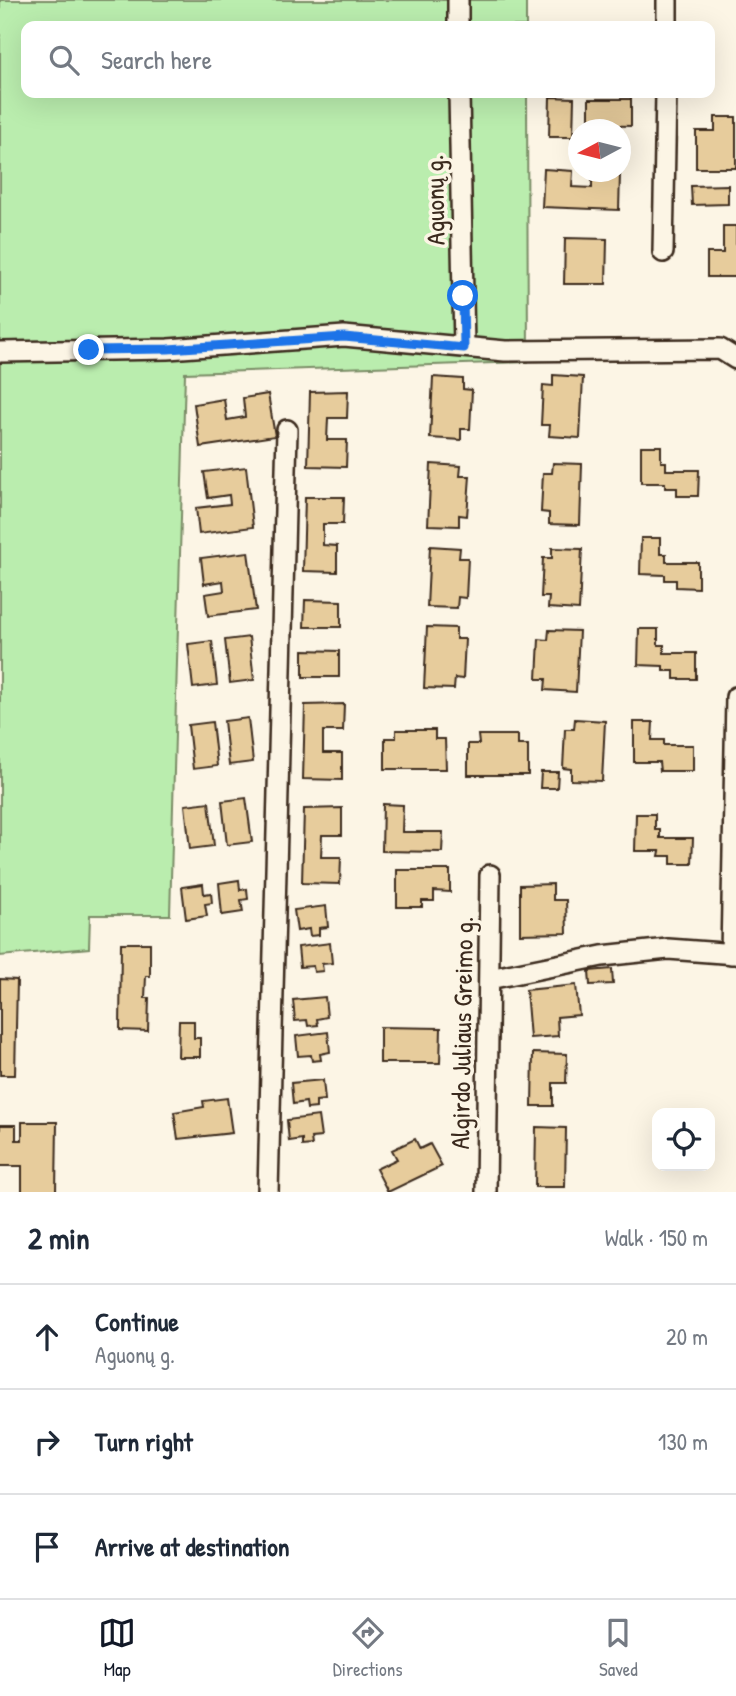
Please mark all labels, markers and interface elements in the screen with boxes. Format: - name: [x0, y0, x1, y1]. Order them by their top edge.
- search box: [21, 21, 715, 98]
- icon: search: [45, 41, 83, 79]
- text: Search here: [101, 42, 212, 77]
- north arrow: [568, 119, 631, 182]
- street label: Aguonų g.: [416, 155, 453, 246]
- route start: [447, 280, 478, 311]
- route end: [73, 334, 104, 365]
- street label: Algirdo Juliaus Greimo g.: [442, 916, 481, 1150]
- map controls: [652, 1108, 715, 1171]
- button: locate: [652, 1108, 715, 1171]
- text: 2 min: [28, 1218, 90, 1258]
- text: Walk · 150 m: [605, 1222, 708, 1253]
- text: Continue: [95, 1304, 179, 1339]
- icon: ahead: [28, 1318, 66, 1356]
- text: 20 m: [666, 1321, 708, 1352]
- text: Aguonų g.: [95, 1339, 175, 1370]
- icon: right: [28, 1423, 66, 1461]
- text: Turn right: [95, 1424, 193, 1459]
- text: 130 m: [658, 1426, 708, 1457]
- icon: arrive: [28, 1528, 66, 1566]
- text: Arrive at destination: [95, 1529, 290, 1564]
- tab: Map: [98, 1614, 136, 1682]
- tab: Directions: [333, 1614, 403, 1682]
- tab: Saved: [599, 1614, 638, 1682]

